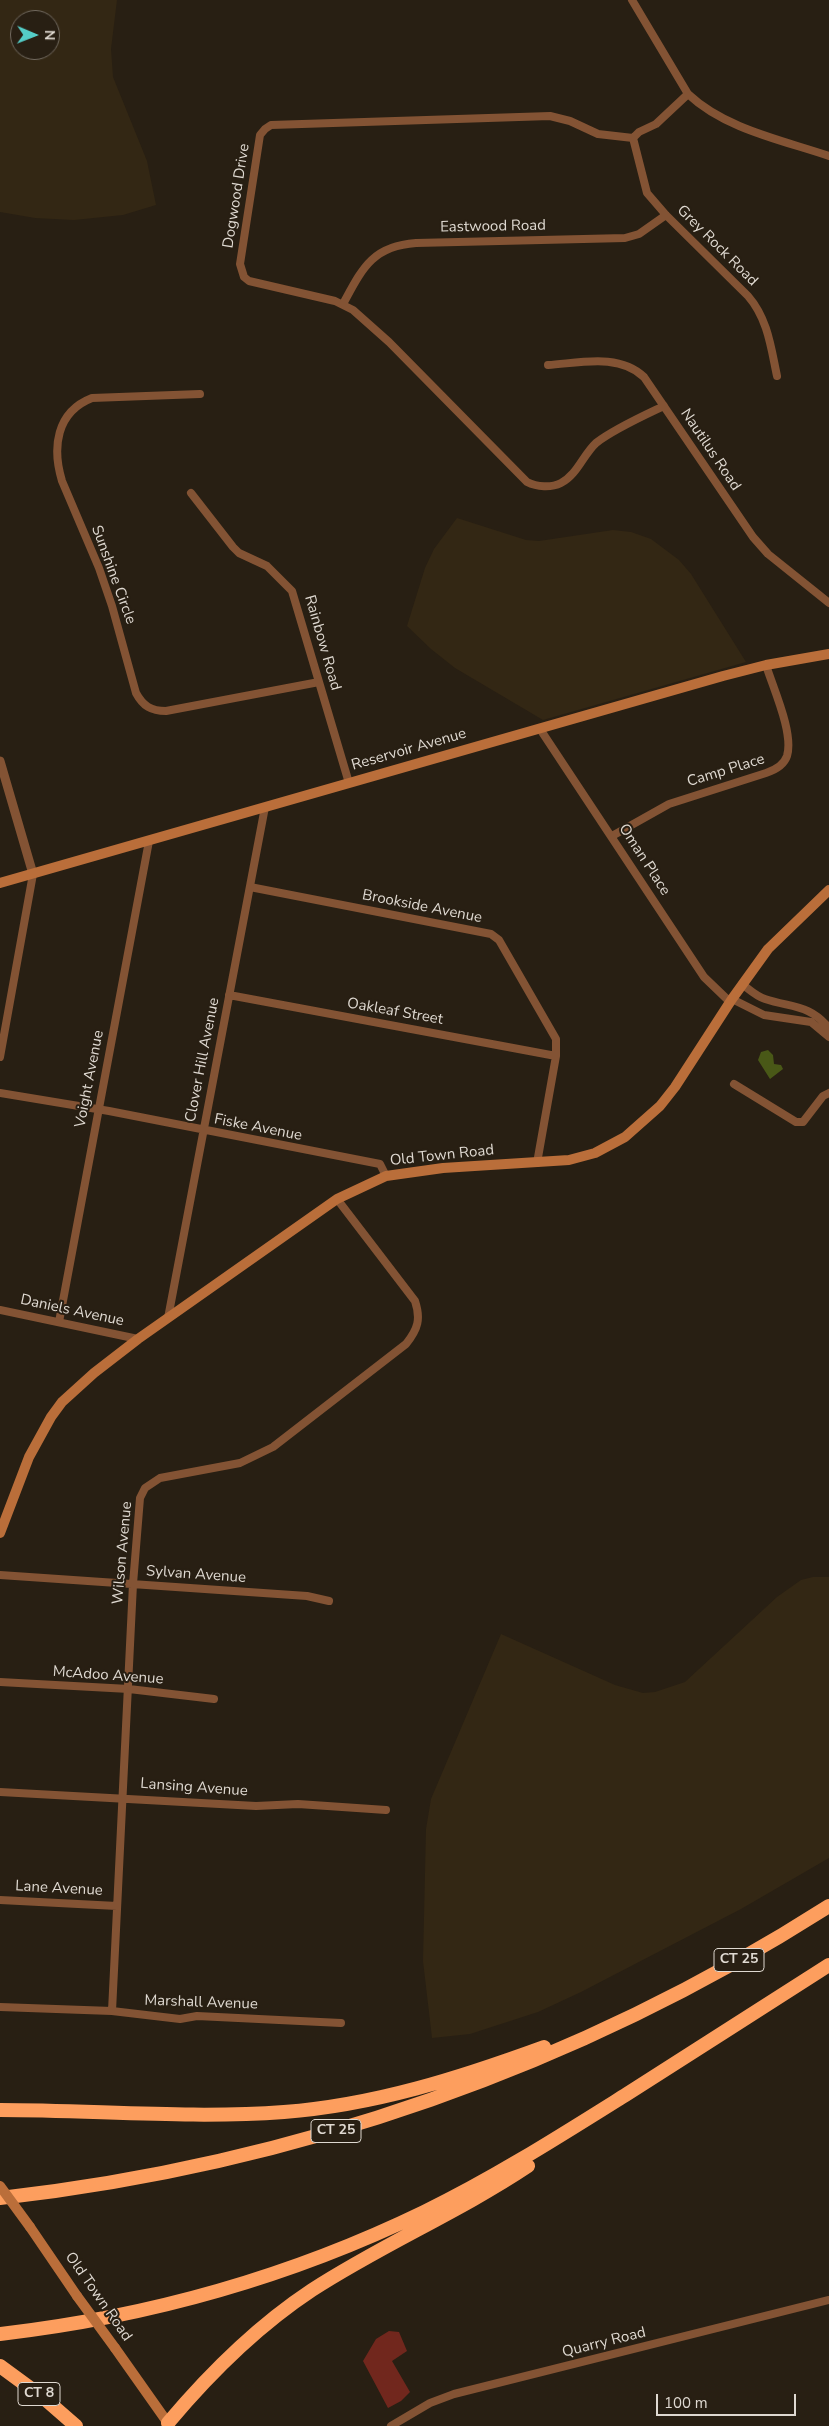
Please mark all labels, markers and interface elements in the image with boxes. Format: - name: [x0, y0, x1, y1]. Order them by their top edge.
- north arrow: [10, 10, 60, 60]
- text: N: [40, 30, 59, 41]
- street label: Dogwood Drive: [220, 142, 254, 250]
- street label: Grey Rock Road: [673, 202, 761, 290]
- street label: Eastwood Road: [440, 217, 546, 237]
- street label: Nautilus Road: [676, 406, 744, 494]
- street label: Sunshine Circle: [87, 523, 139, 627]
- street label: Rainbow Road: [300, 593, 344, 693]
- street label: Reservoir Avenue: [350, 725, 468, 775]
- street label: Camp Place: [685, 751, 767, 791]
- street label: Oman Place: [614, 821, 674, 899]
- street label: Brookside Avenue: [361, 887, 483, 927]
- street label: Oakleaf Street: [346, 995, 444, 1029]
- street label: Clover Hill Avenue: [182, 996, 224, 1124]
- street label: Voight Avenue: [72, 1029, 108, 1129]
- street label: Fiske Avenue: [213, 1111, 303, 1145]
- street label: Old Town Road: [389, 1142, 495, 1170]
- street label: Daniels Avenue: [19, 1291, 125, 1331]
- street label: Wilson Avenue: [110, 1501, 136, 1605]
- street label: Sylvan Avenue: [145, 1563, 247, 1587]
- street label: McAdoo Avenue: [52, 1663, 164, 1689]
- street label: Lansing Avenue: [140, 1775, 248, 1801]
- street label: Lane Avenue: [15, 1878, 103, 1900]
- road number: CT 25: [714, 1948, 764, 1972]
- street label: Marshall Avenue: [144, 1992, 258, 2014]
- road number: CT 25: [311, 2120, 361, 2142]
- street label: Old Town Road: [61, 2249, 135, 2345]
- street label: Quarry Road: [560, 2324, 648, 2362]
- road number: CT 8: [18, 2382, 60, 2406]
- scale bar: [659, 2384, 799, 2416]
- text: 100 m: [664, 2393, 708, 2413]

